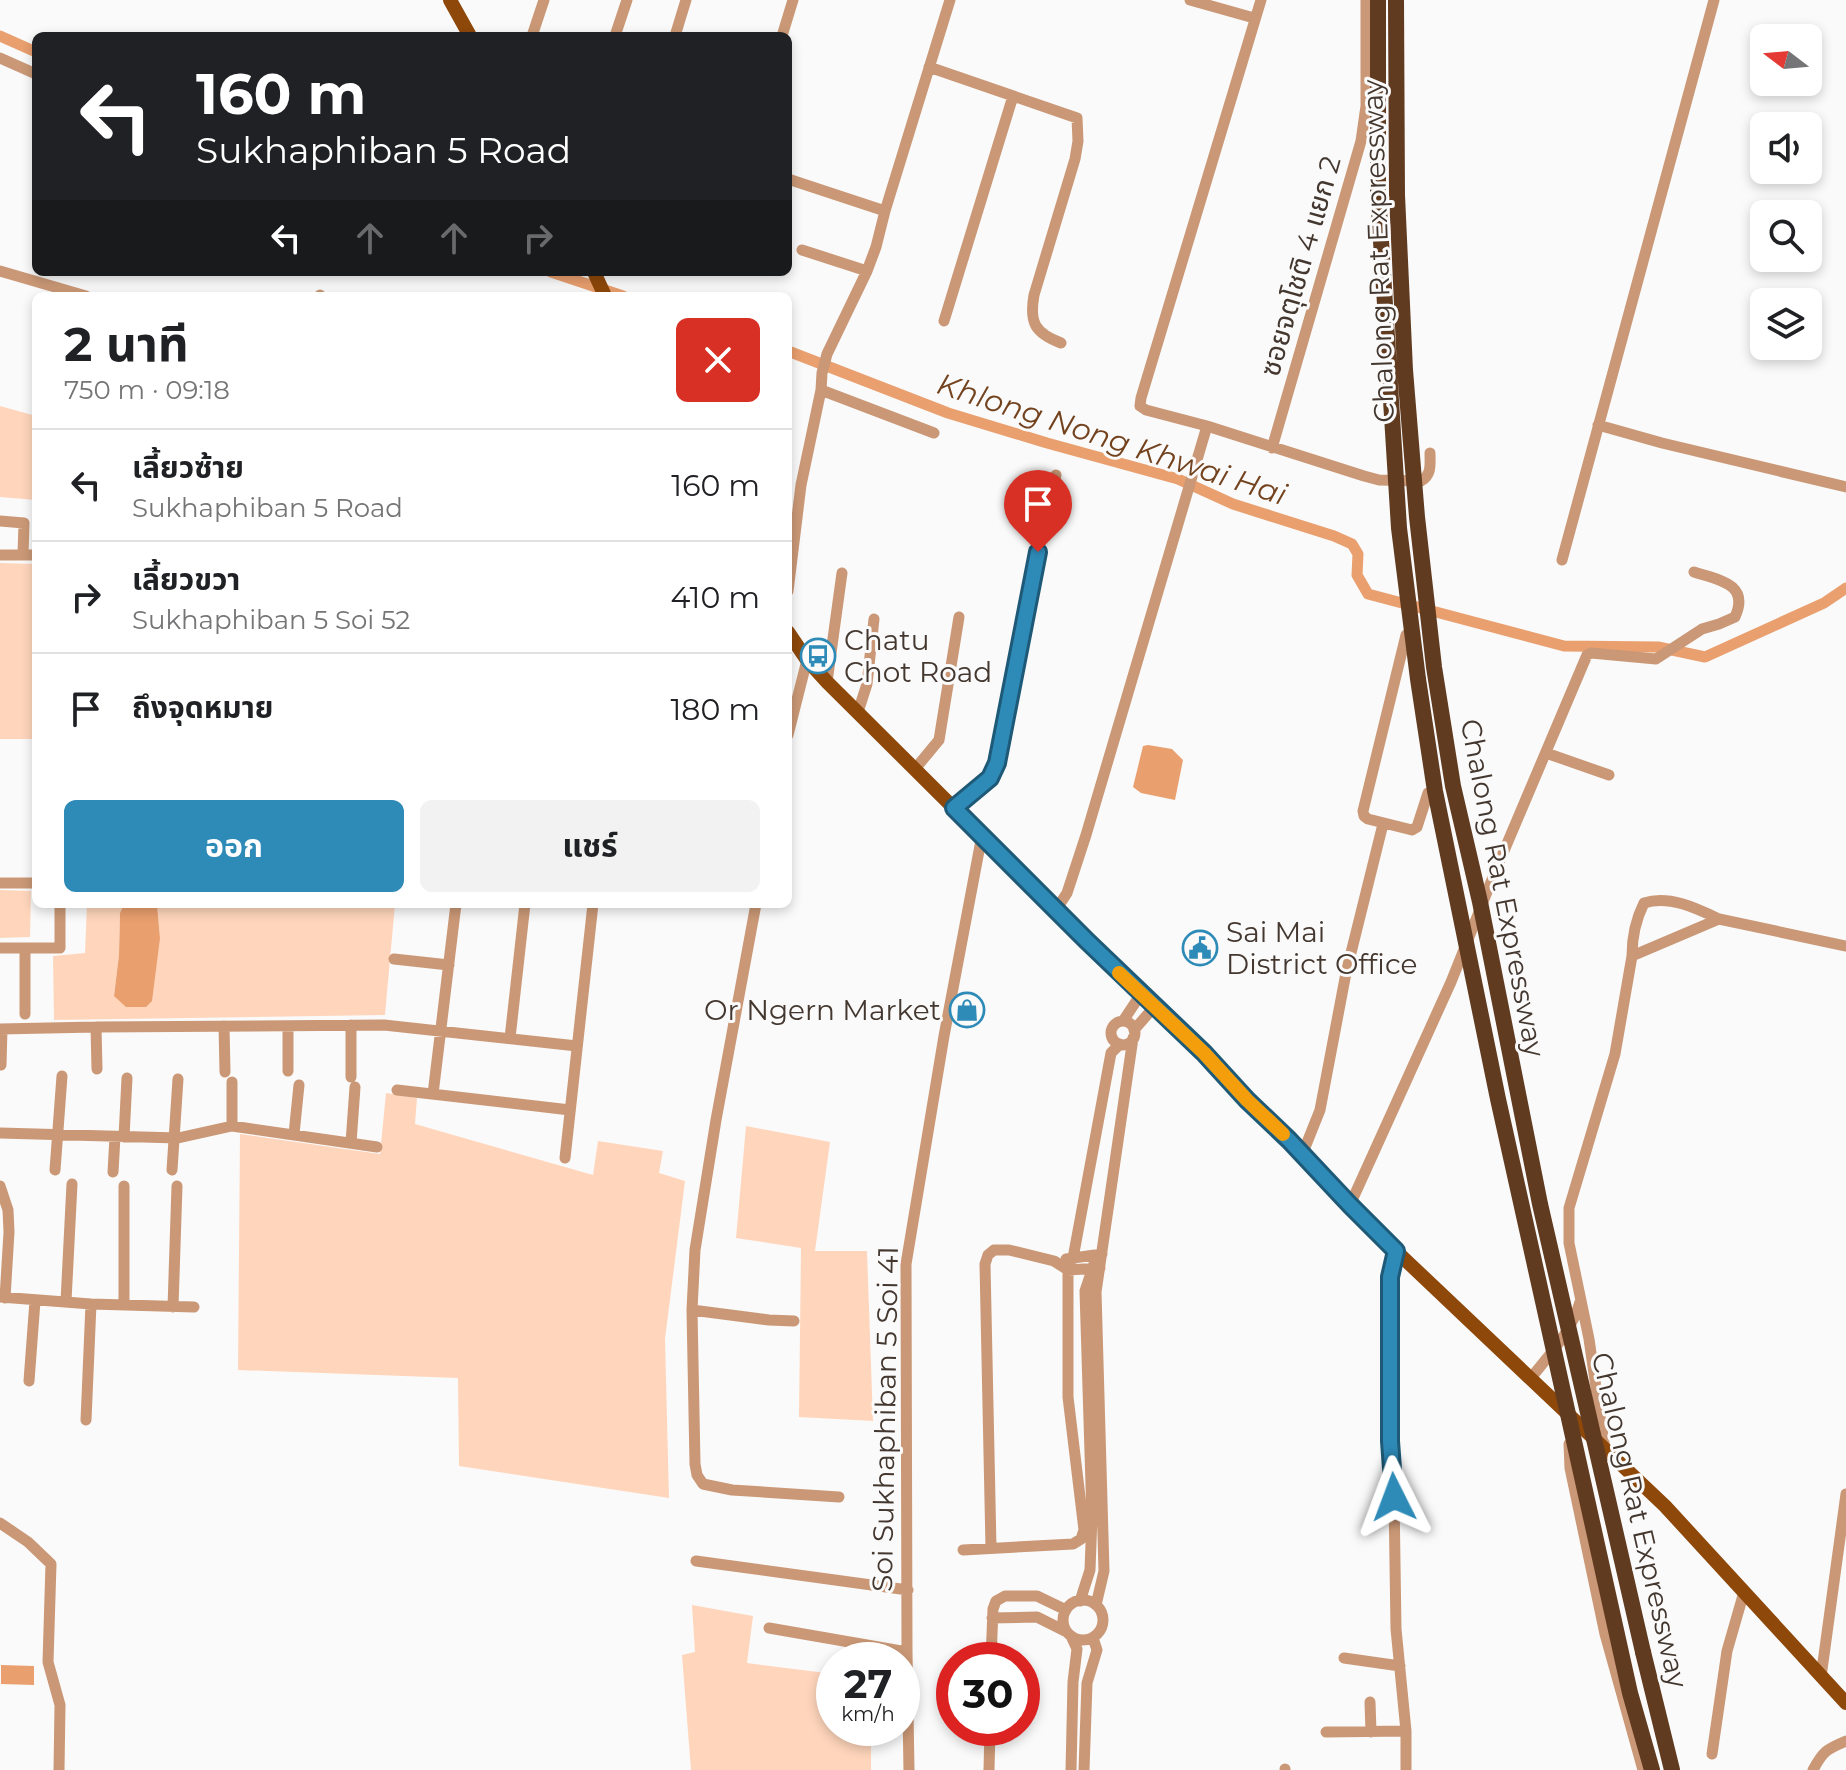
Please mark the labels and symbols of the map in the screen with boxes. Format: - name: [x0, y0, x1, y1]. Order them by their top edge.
- north arrow: [1750, 24, 1822, 96]
- street label: Chalong Rat Expressway: [1355, 78, 1401, 423]
- street label: ซอยจตุโชติ 4 แยก 2: [1252, 152, 1348, 380]
- water label: Khlong Nong Khwai Hai: [933, 365, 1292, 513]
- pin: [1004, 470, 1072, 552]
- place label: Chatu Chot Road: [844, 623, 992, 689]
- bus stop icon: Chatu Chot Road: [799, 637, 837, 675]
- street label: Chalong Rat Expressway: [1454, 716, 1553, 1061]
- place label: Sai Mai District Office: [1226, 915, 1417, 981]
- public building icon: Sai Mai District Office: [1181, 929, 1219, 967]
- shop icon: Or Ngern Market: [948, 991, 986, 1029]
- place label: Or Ngern Market: [704, 993, 941, 1027]
- street label: Soi Sukhaphiban 5 Soi 41: [865, 1246, 905, 1592]
- street label: Chalong Rat Expressway: [1585, 1349, 1695, 1692]
- position arrow: [1352, 1455, 1436, 1539]
- speed limit sign: 30: [936, 1642, 1040, 1746]

